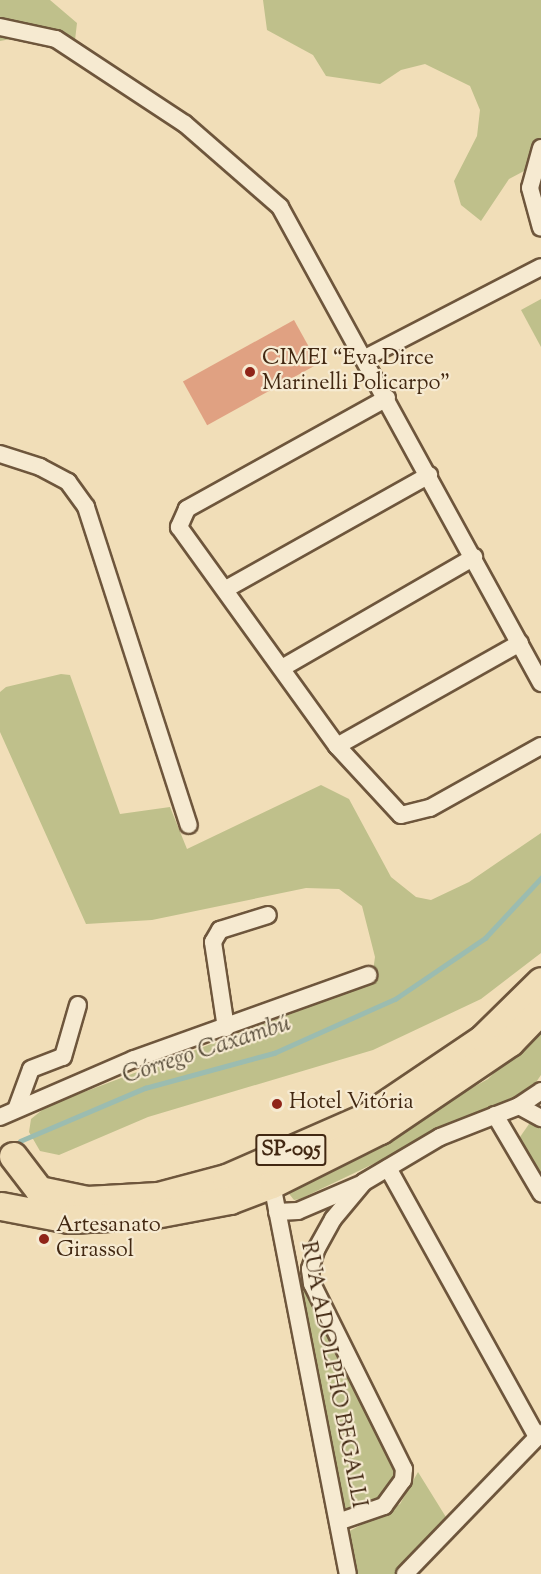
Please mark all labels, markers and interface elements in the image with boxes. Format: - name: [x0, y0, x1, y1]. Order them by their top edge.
- place label: CIMEI “Eva Dirce Marinelli Policarpo”: [262, 346, 450, 398]
- marker: CIMEI “Eva Dirce Marinelli Policarpo”: [243, 365, 257, 379]
- water label: Córrego Caxambú: [119, 1010, 295, 1092]
- place label: Hotel Vitória: [289, 1091, 414, 1117]
- marker: Hotel Vitória: [270, 1097, 284, 1111]
- road number: SP-095: [255, 1132, 327, 1168]
- place label: Artesanato Girassol: [56, 1213, 161, 1264]
- marker: Artesanato Girassol: [37, 1232, 51, 1246]
- street label: RUA ADOLPHO BEGALLI: [293, 1239, 371, 1511]

